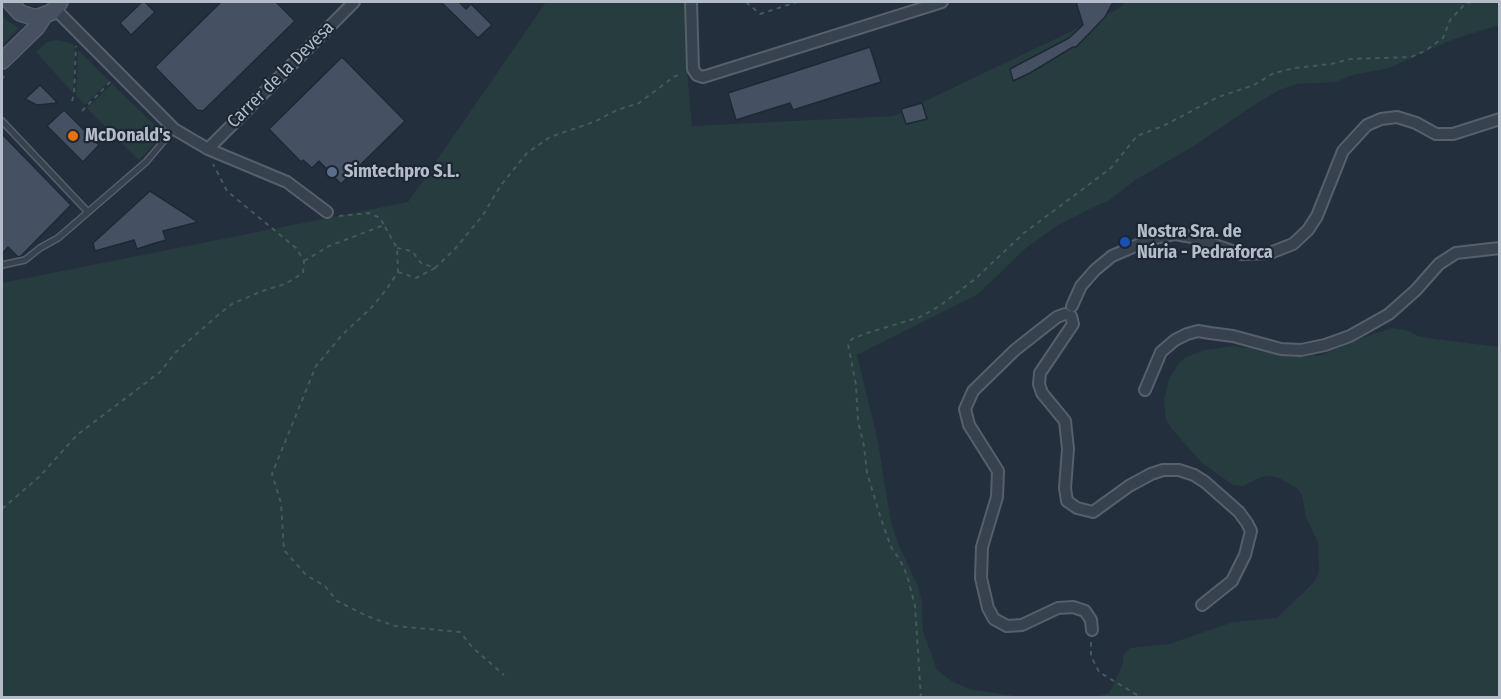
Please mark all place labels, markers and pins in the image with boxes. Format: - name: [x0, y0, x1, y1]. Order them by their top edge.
- place label: McDonald's: [85, 125, 171, 147]
- marker: McDonald's: [66, 129, 80, 143]
- place label: Simtechpro S.L.: [344, 161, 459, 183]
- marker: Simtechpro S.L.: [325, 165, 339, 179]
- place label: Nostra Sra. de Núria - Pedraforca: [1137, 221, 1273, 264]
- marker: Nostra Sra. de Núria - Pedraforca: [1118, 235, 1132, 249]

